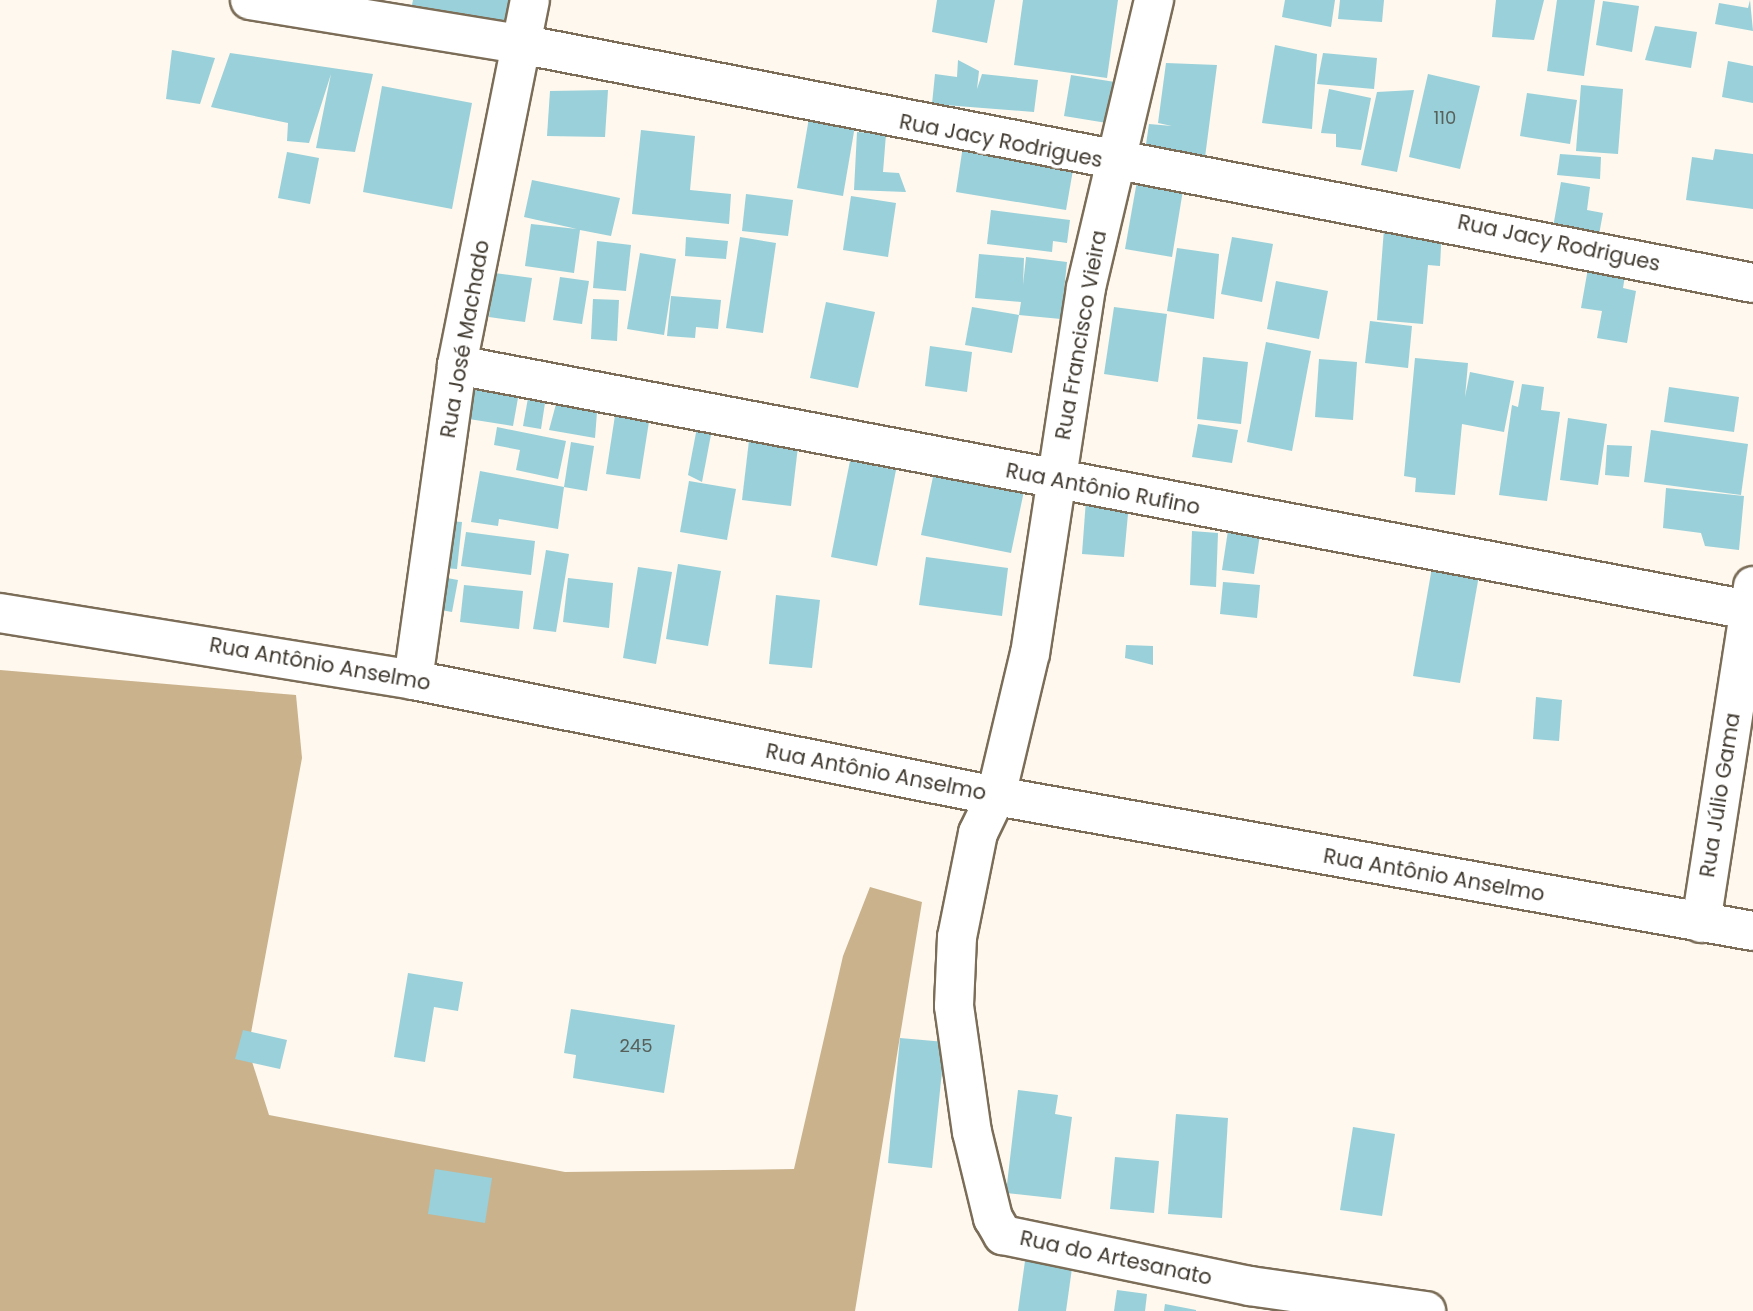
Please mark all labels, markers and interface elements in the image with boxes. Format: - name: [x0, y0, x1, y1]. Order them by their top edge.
- house number: 110: [1434, 107, 1456, 129]
- street label: Rua Jacy Rodrigues: [897, 109, 1105, 173]
- street label: Rua Jacy Rodrigues: [1455, 209, 1663, 277]
- street label: Rua Francisco Vieira: [1050, 228, 1112, 442]
- street label: Rua José Machado: [435, 238, 495, 440]
- street label: Rua Antônio Rufino: [1004, 458, 1202, 520]
- street label: Rua Antônio Anselmo: [207, 632, 433, 696]
- street label: Rua Júlio Gama: [1695, 711, 1745, 879]
- street label: Rua Antônio Anselmo: [764, 738, 988, 806]
- street label: Rua Antônio Anselmo: [1321, 843, 1547, 907]
- house number: 245: [620, 1035, 652, 1057]
- street label: Rua do Artesanato: [1018, 1225, 1214, 1291]

